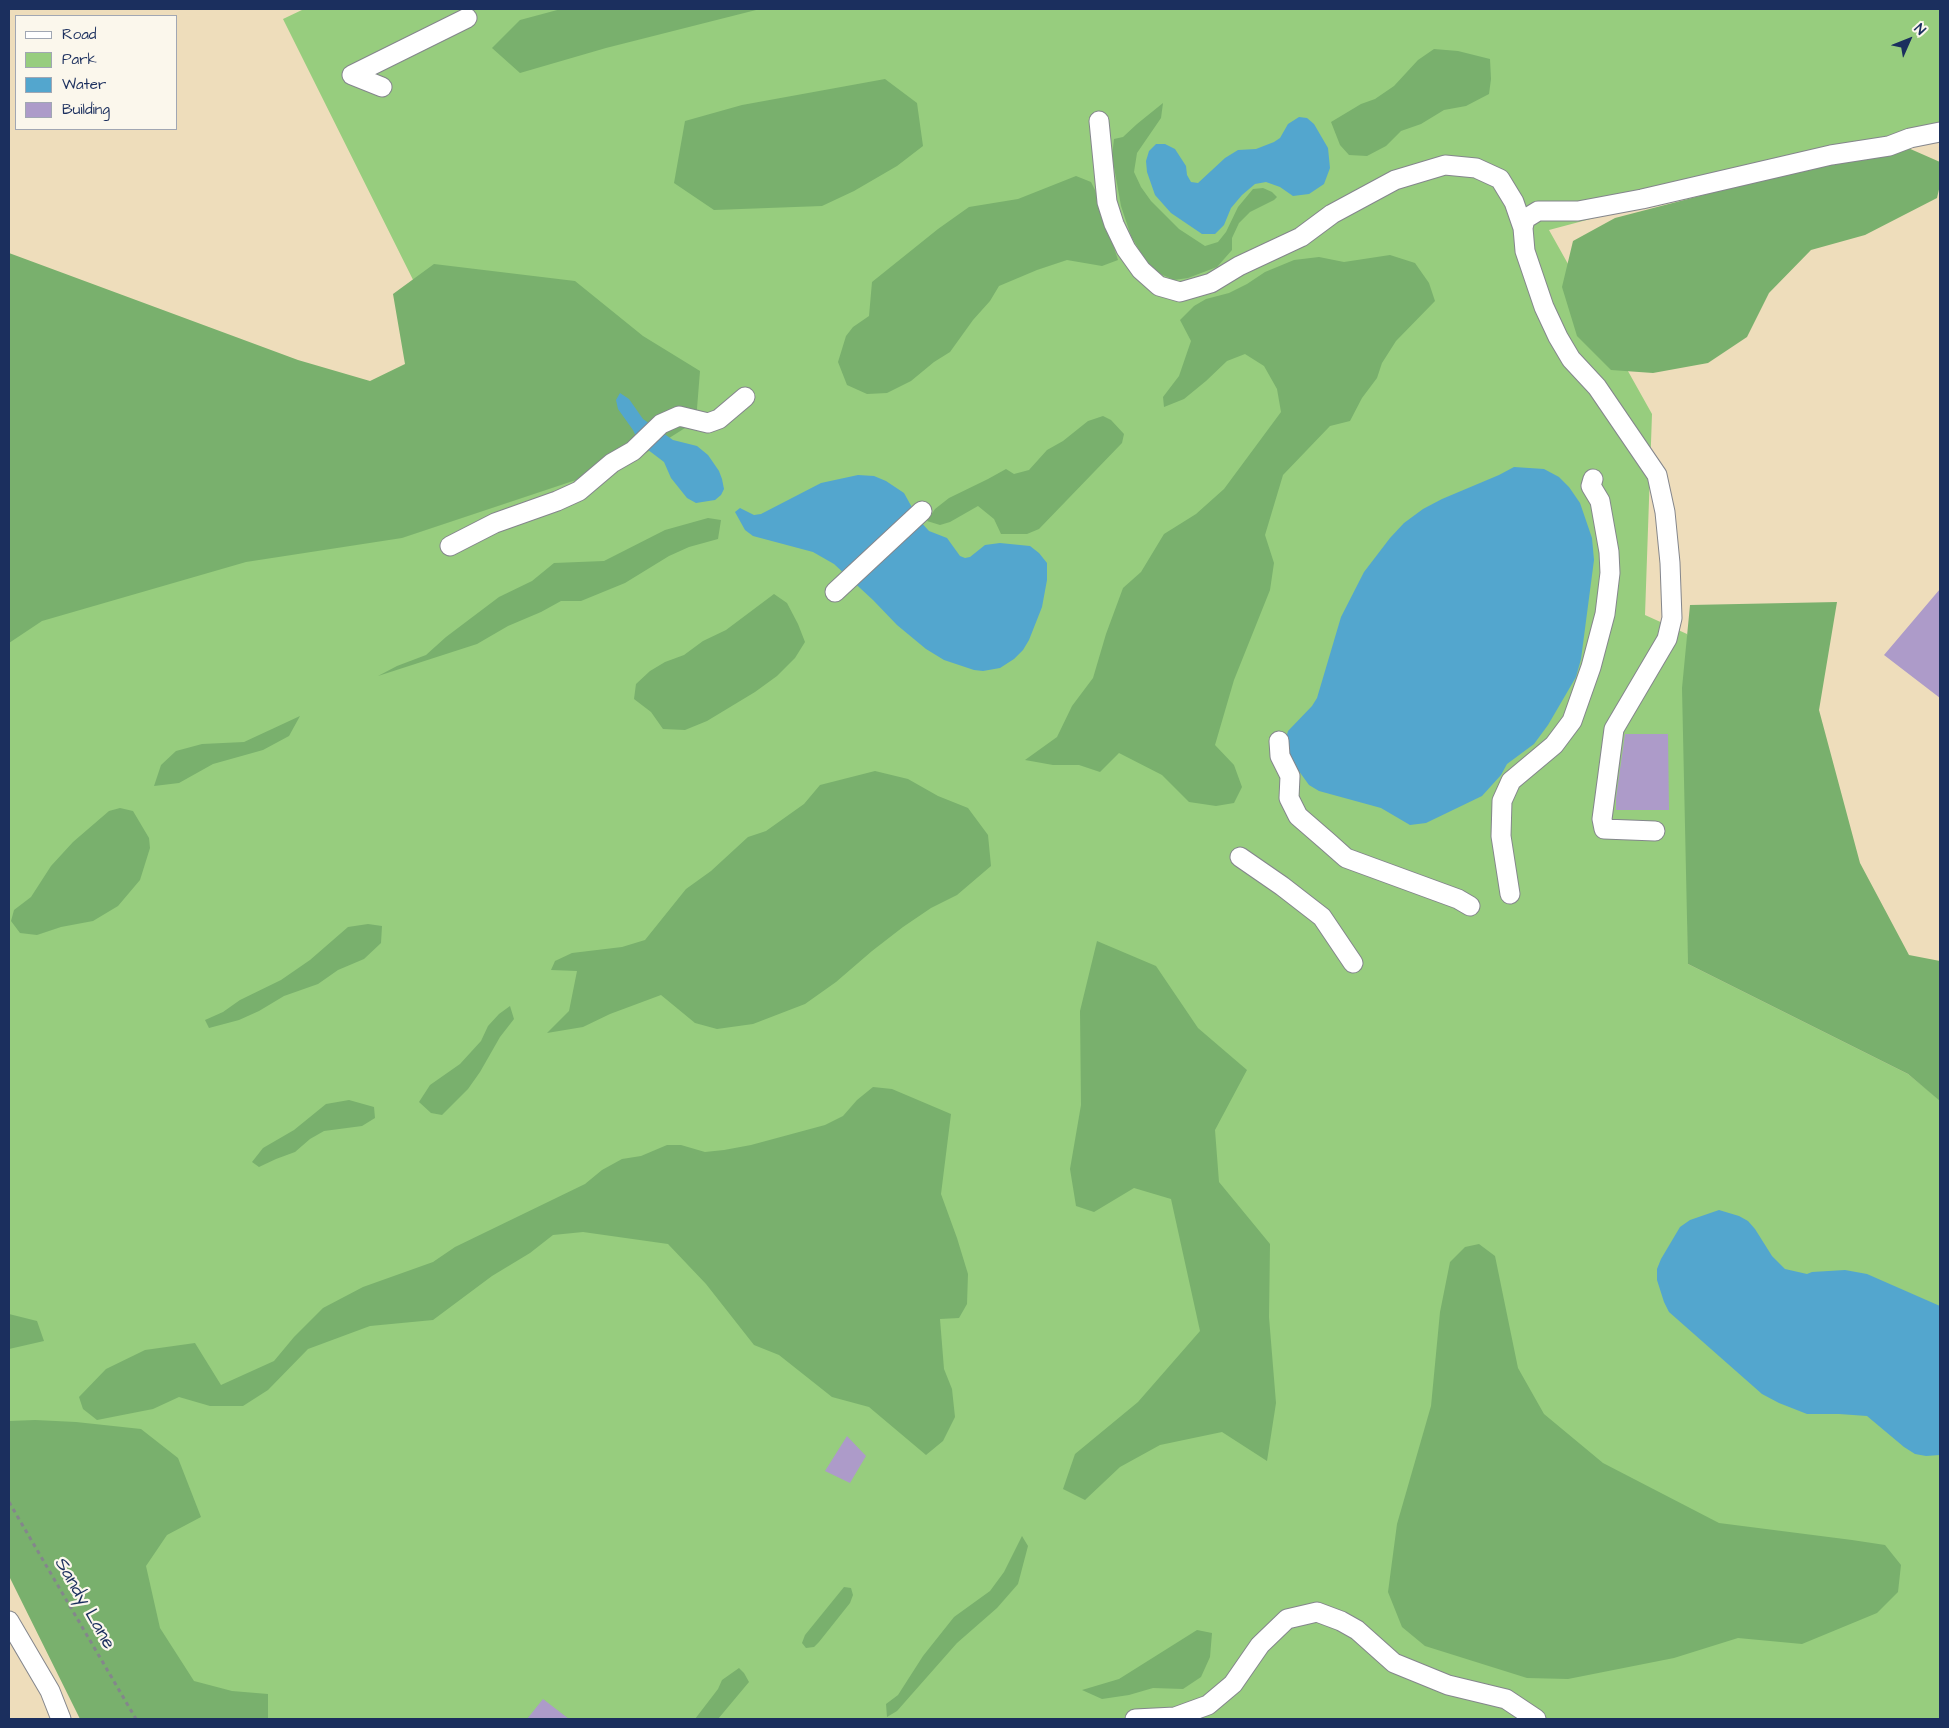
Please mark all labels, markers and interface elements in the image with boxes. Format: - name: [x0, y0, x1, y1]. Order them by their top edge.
- legend: [15, 15, 178, 130]
- north arrow: [1884, 15, 1934, 65]
- text: N: [1910, 19, 1930, 40]
- text: Road: [62, 24, 96, 45]
- text: Park: [62, 49, 97, 70]
- text: Water: [62, 74, 106, 95]
- text: Building: [62, 99, 110, 120]
- street label: Sandy Lane: [49, 1554, 119, 1654]

